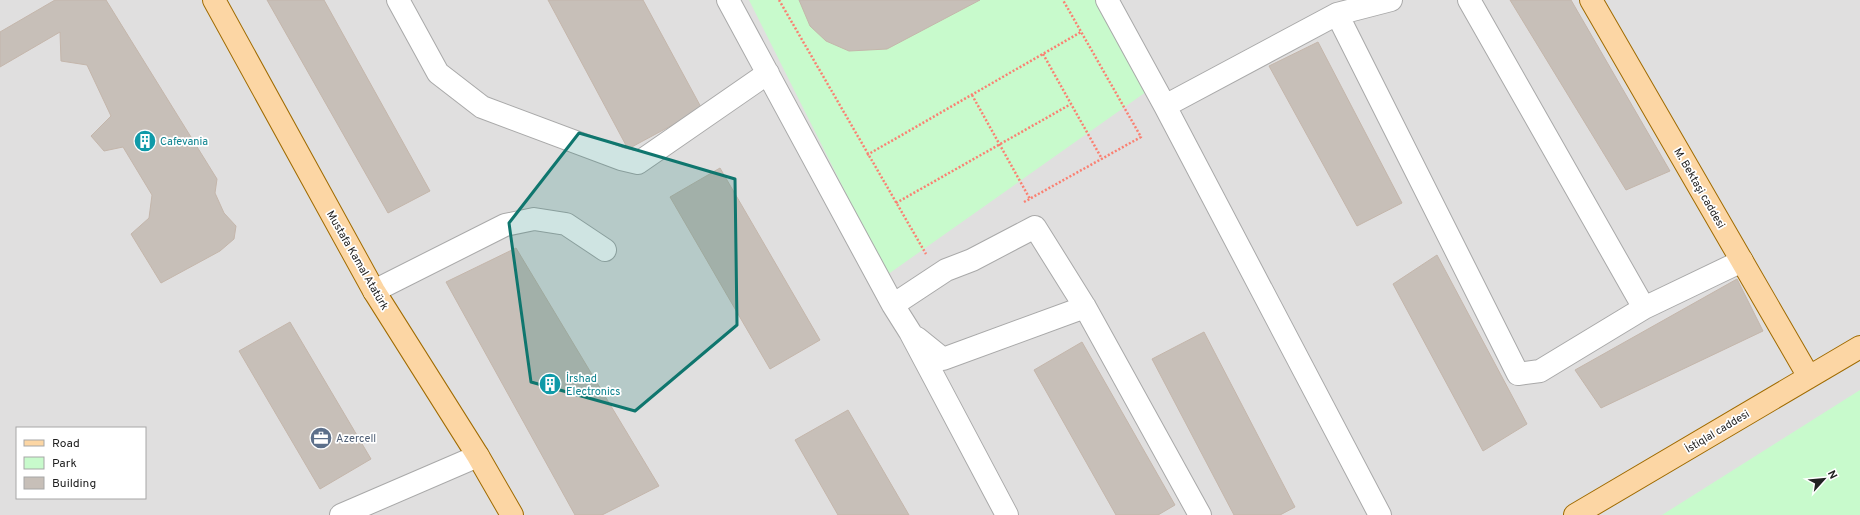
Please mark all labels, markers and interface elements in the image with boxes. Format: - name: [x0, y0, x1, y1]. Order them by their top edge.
- building icon: Cafevania: [132, 128, 158, 154]
- place label: Cafevania: [160, 135, 208, 149]
- street label: M. Bektaşi caddesi: [1670, 146, 1728, 231]
- street label: Mustafa Kamal Atatürk: [323, 208, 391, 313]
- building icon: İrshad Electronics: [537, 371, 563, 397]
- place label: İrshad Electronics: [566, 371, 620, 399]
- street label: İstiqlal caddesi: [1682, 406, 1752, 457]
- office icon: Azercell: [308, 425, 334, 451]
- legend: [16, 427, 146, 499]
- place label: Azercell: [336, 432, 376, 446]
- text: Road: [52, 436, 80, 452]
- text: Park: [52, 456, 77, 472]
- north arrow: [1804, 459, 1844, 499]
- text: N: [1824, 468, 1840, 482]
- text: Building: [52, 476, 96, 492]

